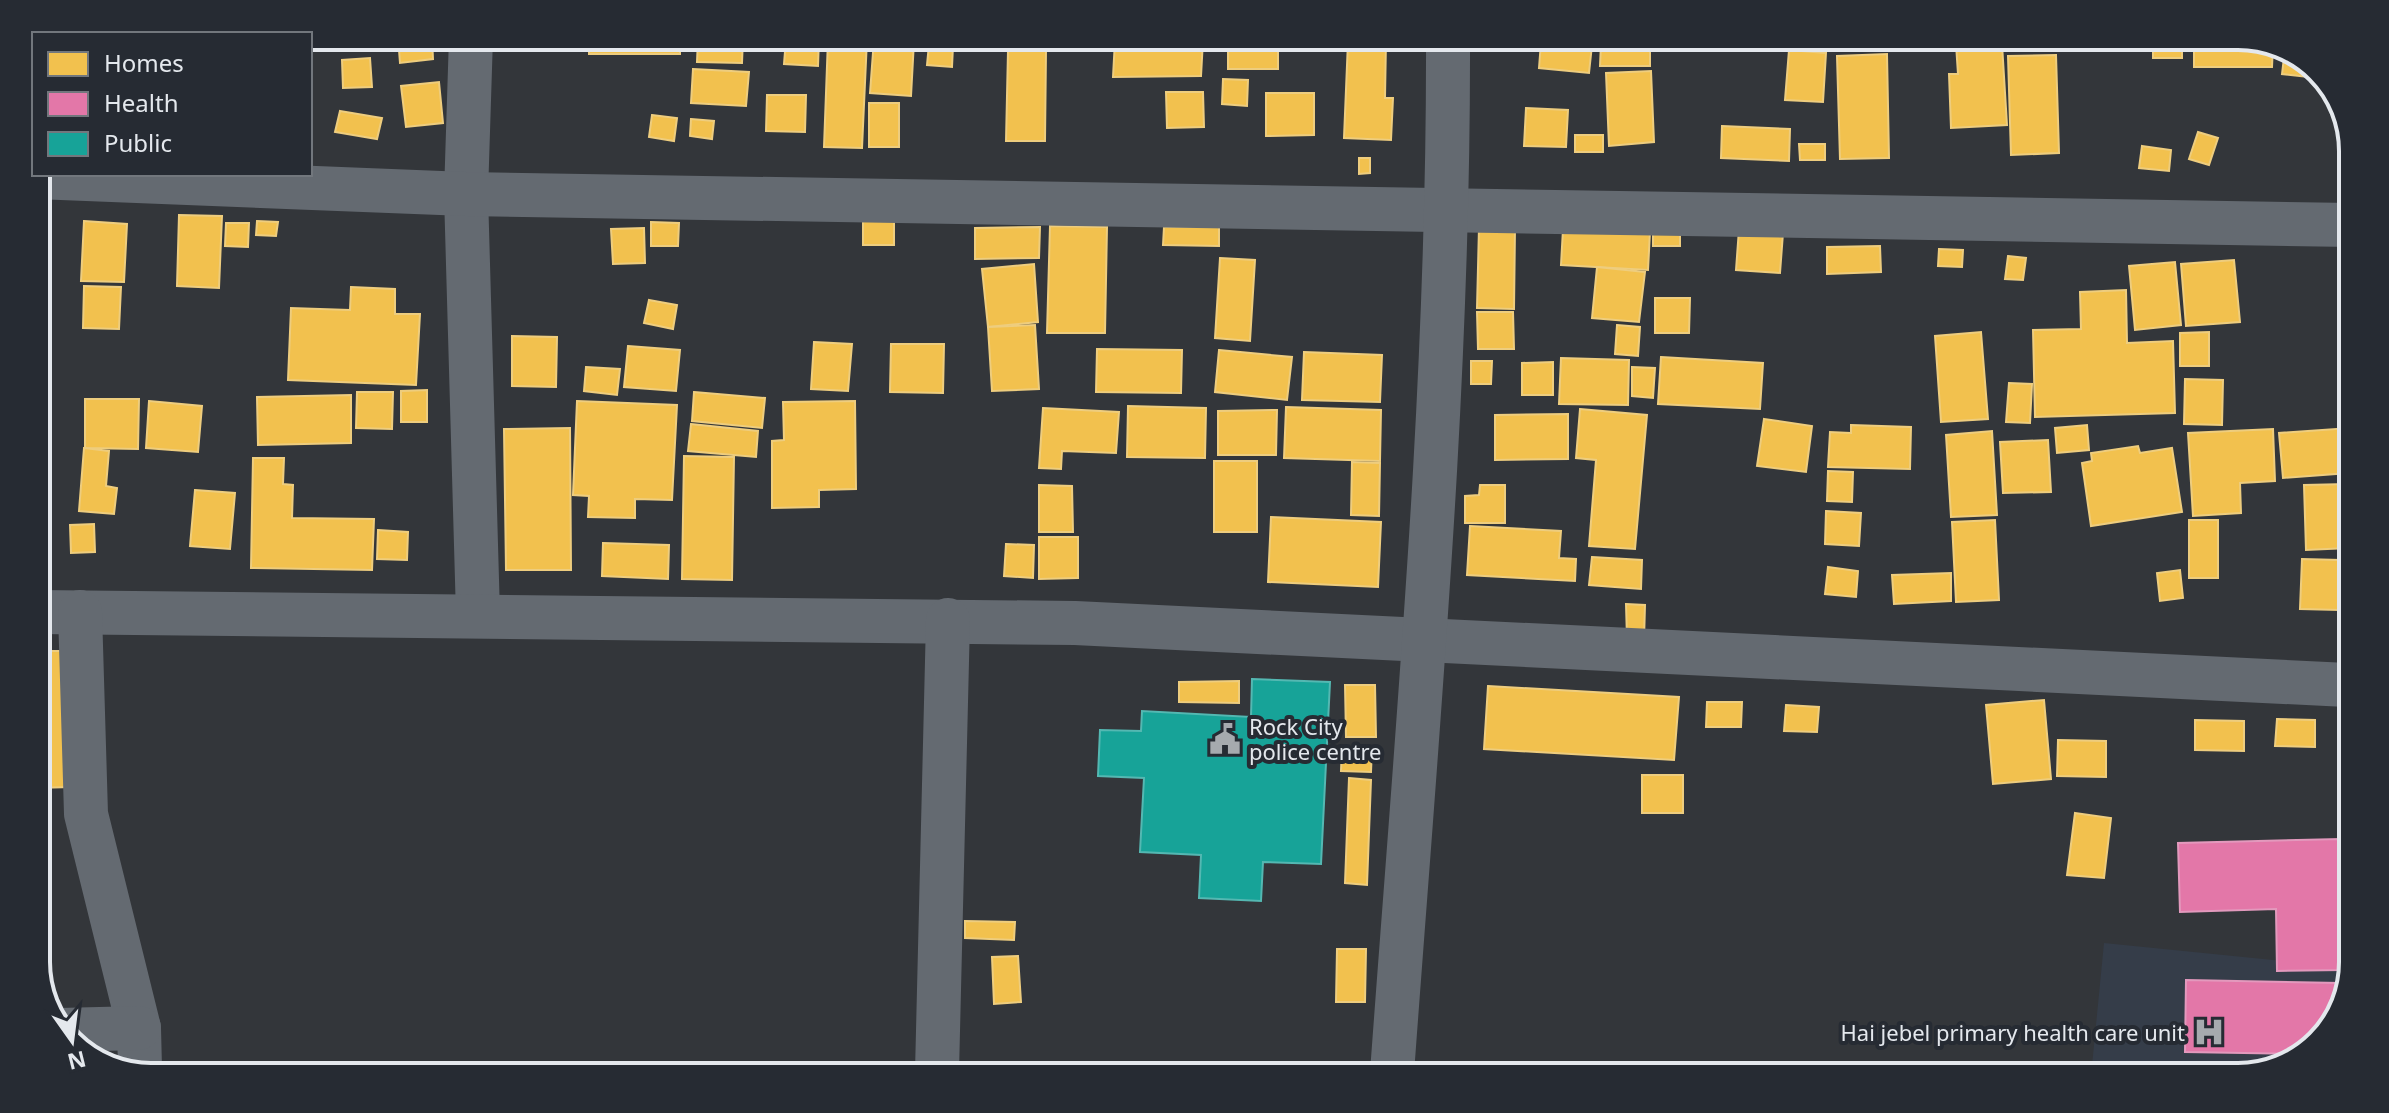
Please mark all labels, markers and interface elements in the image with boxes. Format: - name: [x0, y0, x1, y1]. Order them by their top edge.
- legend: [32, 32, 312, 176]
- text: Homes: [104, 46, 184, 79]
- text: Health: [104, 86, 178, 119]
- text: Public: [104, 126, 172, 159]
- place label: Rock City police centre: [1249, 711, 1381, 766]
- public building icon: Rock City police centre: [1208, 722, 1242, 756]
- north arrow: [32, 1001, 112, 1081]
- hospital icon: Hai jebel primary health care unit: [2192, 1015, 2226, 1049]
- place label: Hai jebel primary health care unit: [1841, 1017, 2185, 1047]
- text: N: [65, 1045, 89, 1078]

